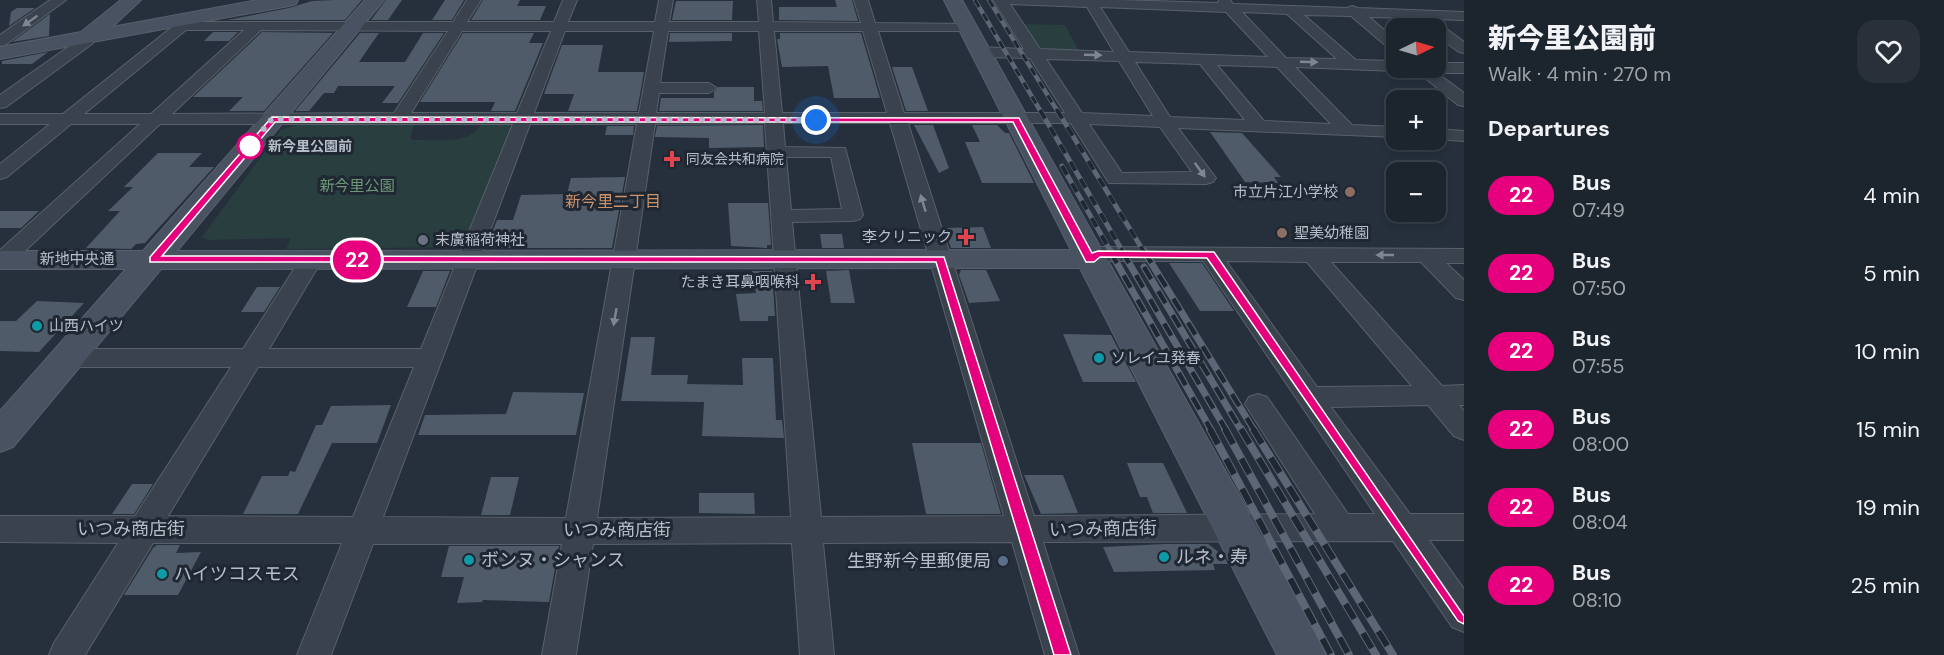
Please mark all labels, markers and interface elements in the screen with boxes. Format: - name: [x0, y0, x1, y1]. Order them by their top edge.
- one-way arrow: [22, 15, 38, 27]
- north arrow: [1386, 18, 1446, 78]
- map controls: [1386, 18, 1446, 222]
- text: 新今里公園前: [1488, 20, 1656, 57]
- button: heart: [1857, 20, 1920, 83]
- one-way arrow: [1084, 50, 1103, 60]
- one-way arrow: [1299, 58, 1318, 67]
- text: Walk · 4 min · 270 m: [1488, 61, 1671, 87]
- button: +: [1386, 90, 1446, 150]
- your location: [801, 105, 831, 135]
- text: Departures: [1488, 114, 1610, 143]
- marker: 新今里公園前: [237, 133, 263, 159]
- place label: 新今里公園前: [268, 137, 352, 155]
- marker: 同友会共和病院: [663, 150, 681, 168]
- place label: 同友会共和病院: [686, 150, 784, 168]
- one-way arrow: [1193, 162, 1205, 177]
- button: −: [1386, 162, 1446, 222]
- text: Bus: [1572, 168, 1611, 197]
- park label: 新今里公園: [319, 176, 395, 196]
- text: 22: [1509, 181, 1533, 209]
- text: 4 min: [1863, 181, 1920, 210]
- place label: 市立片江小学校: [1233, 182, 1338, 202]
- marker: 市立片江小学校: [1343, 185, 1357, 199]
- district label: 新今里二丁目: [565, 191, 661, 212]
- one-way arrow: [918, 194, 928, 212]
- text: 07:49: [1572, 197, 1625, 223]
- place label: 聖美幼稚園: [1294, 223, 1369, 243]
- marker: 聖美幼稚園: [1275, 226, 1289, 240]
- place label: 李クリニック: [862, 227, 952, 247]
- marker: 李クリニック: [957, 228, 975, 246]
- place label: 末廣稲荷神社: [435, 230, 525, 250]
- marker: 末廣稲荷神社: [416, 233, 430, 247]
- line badge: 22: [330, 240, 384, 280]
- text: 22: [345, 246, 369, 274]
- text: Bus: [1572, 246, 1611, 275]
- street label: 新地中央通: [39, 249, 115, 269]
- one-way arrow: [1375, 250, 1394, 260]
- text: 22: [1509, 259, 1533, 287]
- text: 5 min: [1863, 259, 1920, 288]
- place label: たまき耳鼻咽喉科: [680, 272, 800, 292]
- marker: たまき耳鼻咽喉科: [804, 273, 822, 291]
- text: 07:50: [1572, 275, 1626, 301]
- one-way arrow: [610, 308, 619, 327]
- place label: 山西ハイツ: [49, 316, 124, 336]
- marker: 山西ハイツ: [30, 319, 44, 333]
- text: Bus: [1572, 324, 1611, 353]
- text: 22: [1509, 337, 1533, 365]
- text: 10 min: [1855, 337, 1920, 366]
- place label: ソレイユ発春: [1111, 348, 1201, 368]
- marker: ソレイユ発春: [1092, 351, 1106, 365]
- text: 07:55: [1572, 353, 1625, 379]
- text: Bus: [1572, 402, 1611, 431]
- text: 22: [1509, 415, 1533, 443]
- text: 15 min: [1856, 415, 1920, 444]
- text: 08:00: [1572, 431, 1629, 457]
- text: Bus: [1572, 480, 1611, 509]
- text: 22: [1509, 493, 1533, 521]
- text: 19 min: [1856, 493, 1920, 522]
- text: 08:04: [1572, 509, 1628, 535]
- street label: いつみ商店街: [1049, 516, 1157, 542]
- street label: いつみ商店街: [77, 517, 185, 541]
- street label: いつみ商店街: [563, 518, 671, 542]
- place label: ルネ・寿: [1176, 545, 1248, 569]
- place label: ボンヌ・シャンス: [481, 548, 625, 572]
- place label: 生野新今里郵便局: [847, 549, 991, 573]
- marker: ルネ・寿: [1157, 550, 1171, 564]
- marker: ボンヌ・シャンス: [462, 553, 476, 567]
- marker: 生野新今里郵便局: [996, 554, 1010, 568]
- text: Bus: [1572, 558, 1611, 587]
- place label: ハイツコスモス: [174, 562, 300, 586]
- marker: ハイツコスモス: [155, 567, 169, 581]
- text: 22: [1509, 571, 1533, 599]
- text: 25 min: [1851, 571, 1920, 600]
- text: 08:10: [1572, 587, 1622, 613]

